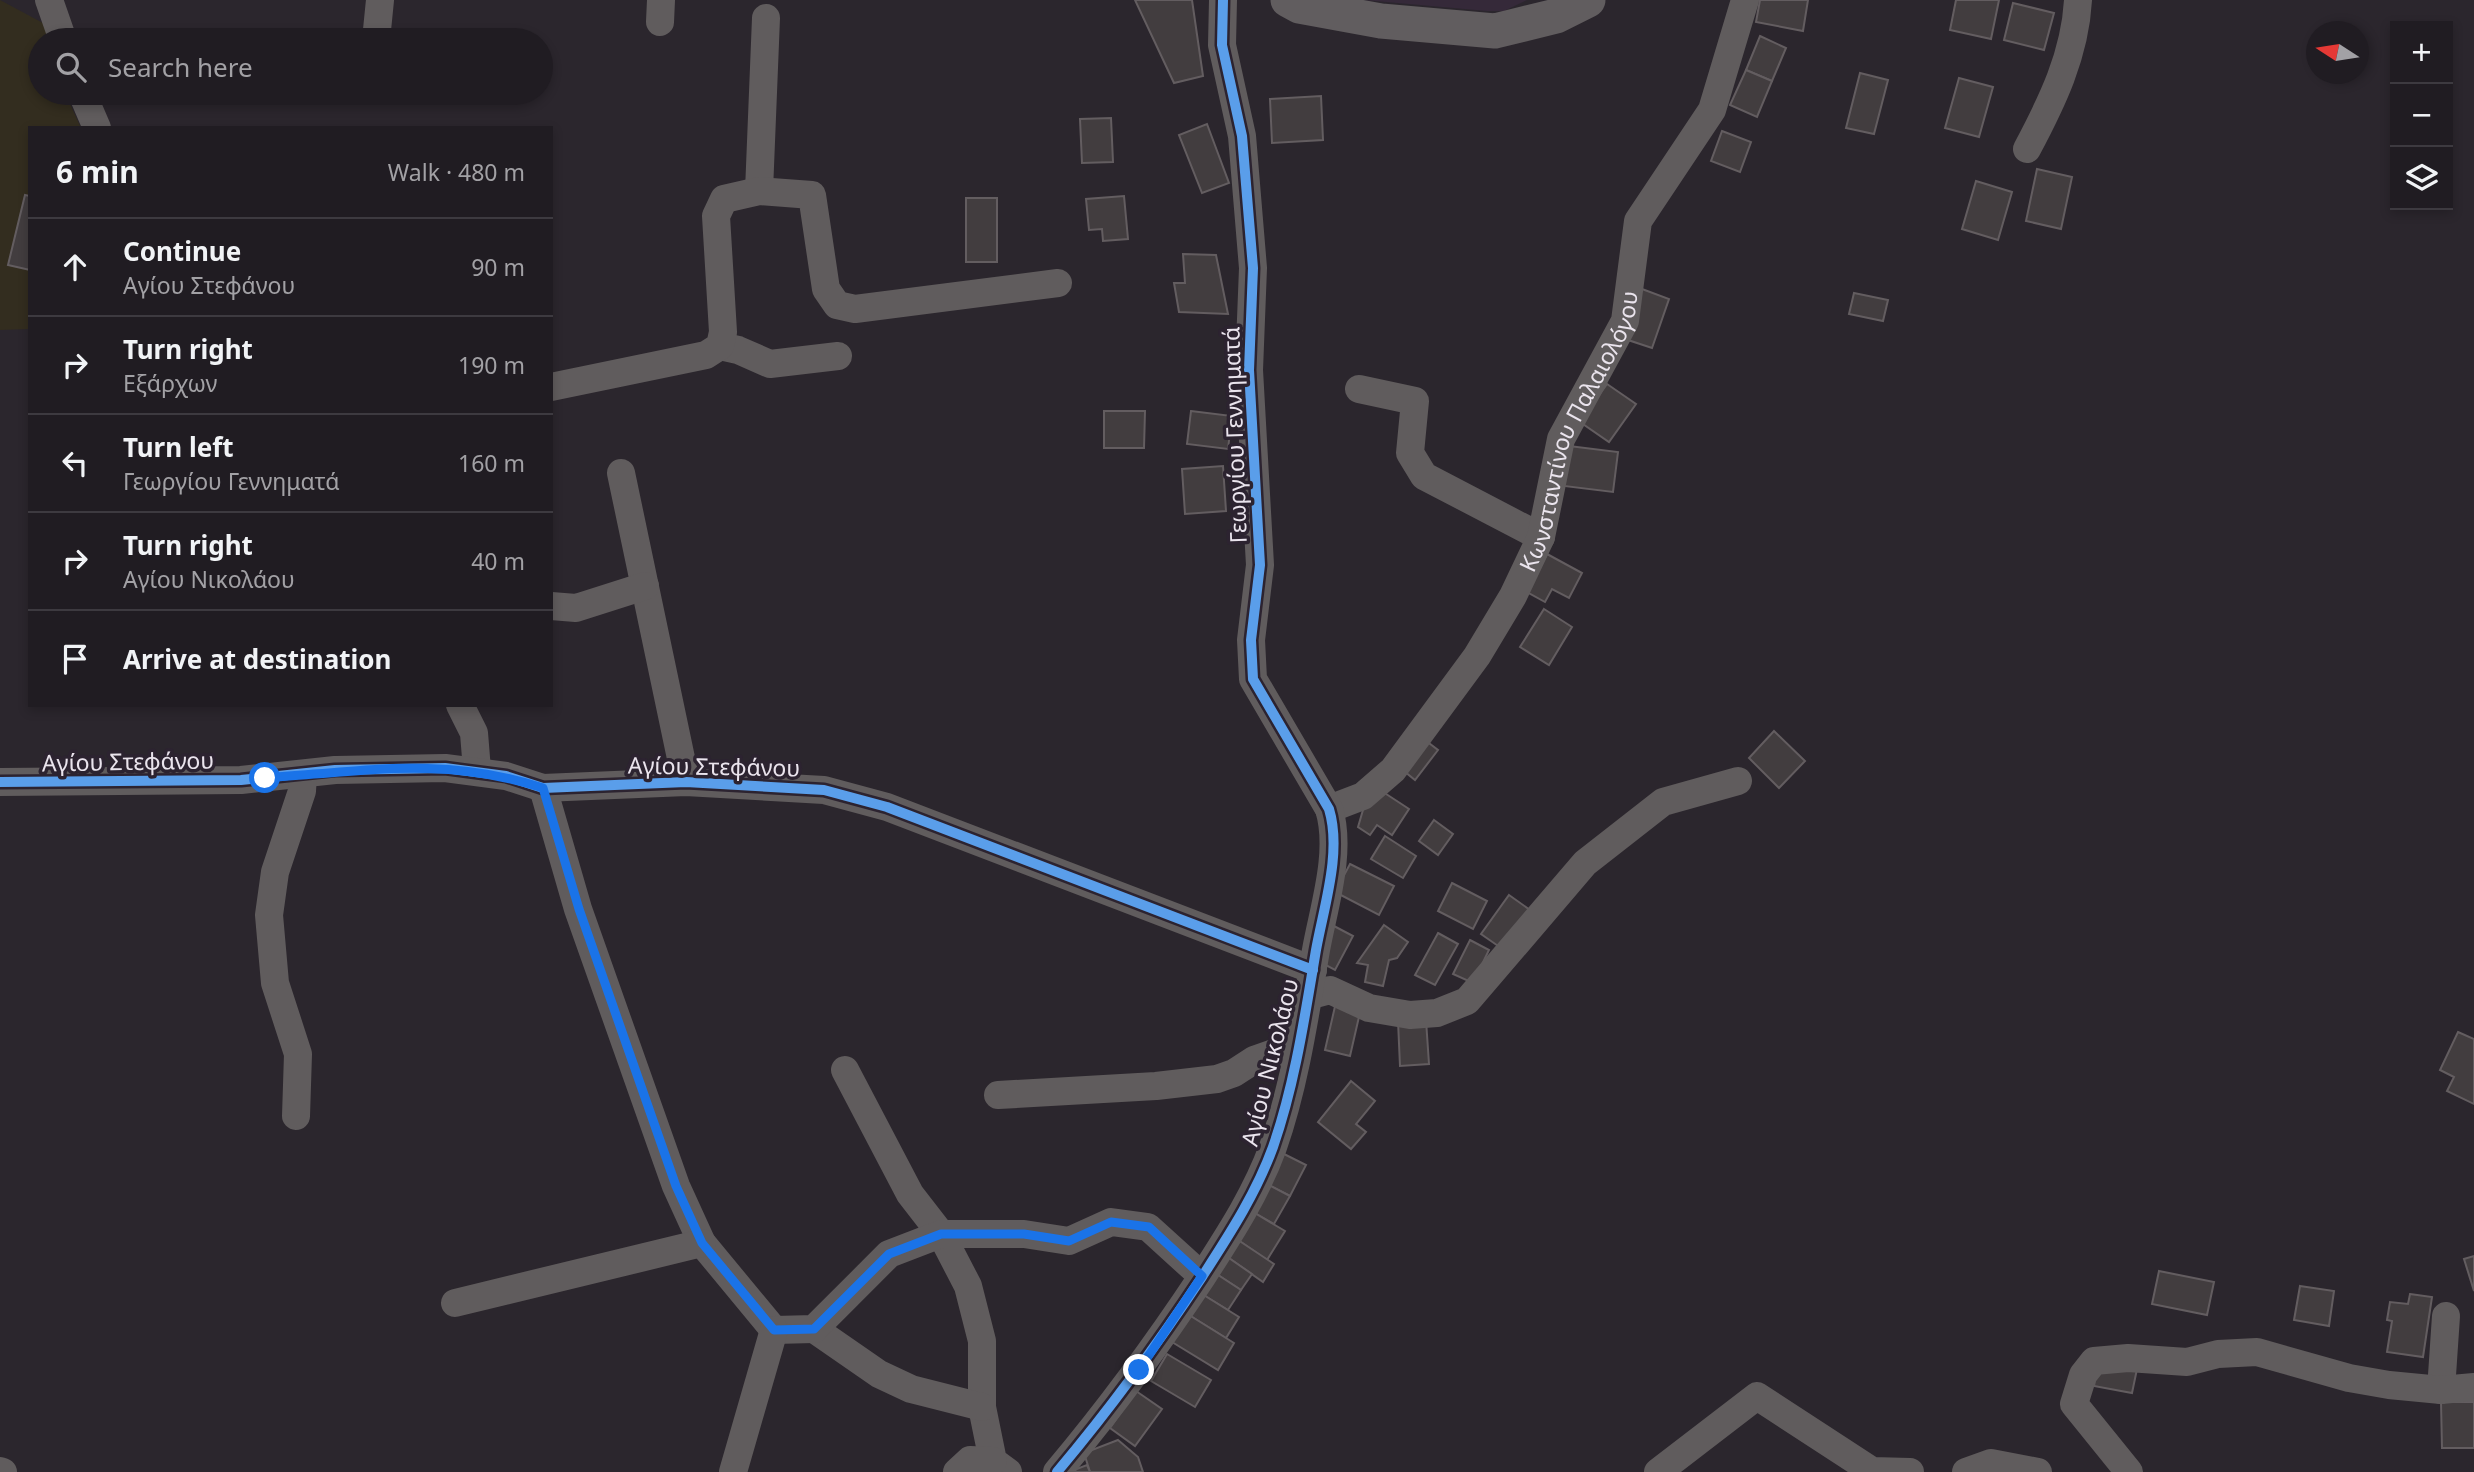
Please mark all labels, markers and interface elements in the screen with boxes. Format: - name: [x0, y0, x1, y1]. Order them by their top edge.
- north arrow: [2306, 21, 2369, 84]
- map controls: [2390, 21, 2453, 210]
- button: +: [2390, 21, 2453, 84]
- search box: [28, 28, 553, 105]
- icon: search: [52, 48, 90, 86]
- text: Search here: [108, 49, 253, 85]
- button: −: [2390, 84, 2453, 147]
- button: layers: [2390, 147, 2453, 210]
- text: 6 min: [56, 151, 139, 192]
- text: Walk · 480 m: [388, 156, 525, 188]
- text: Continue: [123, 233, 241, 269]
- icon: ahead: [56, 248, 94, 286]
- text: 90 m: [471, 251, 525, 283]
- text: Αγίου Στεφάνου: [123, 269, 295, 301]
- street label: Κωνσταντίνου Παλαιολόγου: [1511, 289, 1645, 577]
- street label: Γεωργίου Γεννηματά: [1214, 326, 1254, 544]
- text: Turn right: [123, 331, 253, 367]
- icon: right: [56, 346, 94, 384]
- text: 190 m: [458, 349, 525, 381]
- text: Εξάρχων: [123, 367, 217, 399]
- text: Turn left: [123, 429, 234, 465]
- icon: left: [56, 444, 94, 482]
- text: 160 m: [458, 447, 525, 479]
- text: Γεωργίου Γεννηματά: [123, 465, 340, 497]
- text: Turn right: [123, 527, 253, 563]
- icon: right: [56, 542, 94, 580]
- text: 40 m: [471, 545, 525, 577]
- text: Αγίου Νικολάου: [123, 563, 295, 595]
- icon: arrive: [56, 640, 94, 678]
- text: Arrive at destination: [123, 641, 392, 677]
- street label: Αγίου Στεφάνου: [42, 744, 214, 778]
- street label: Αγίου Στεφάνου: [628, 749, 800, 783]
- route start: [249, 762, 280, 793]
- street label: Αγίου Νικολάου: [1233, 975, 1305, 1149]
- route end: [1123, 1354, 1154, 1385]

